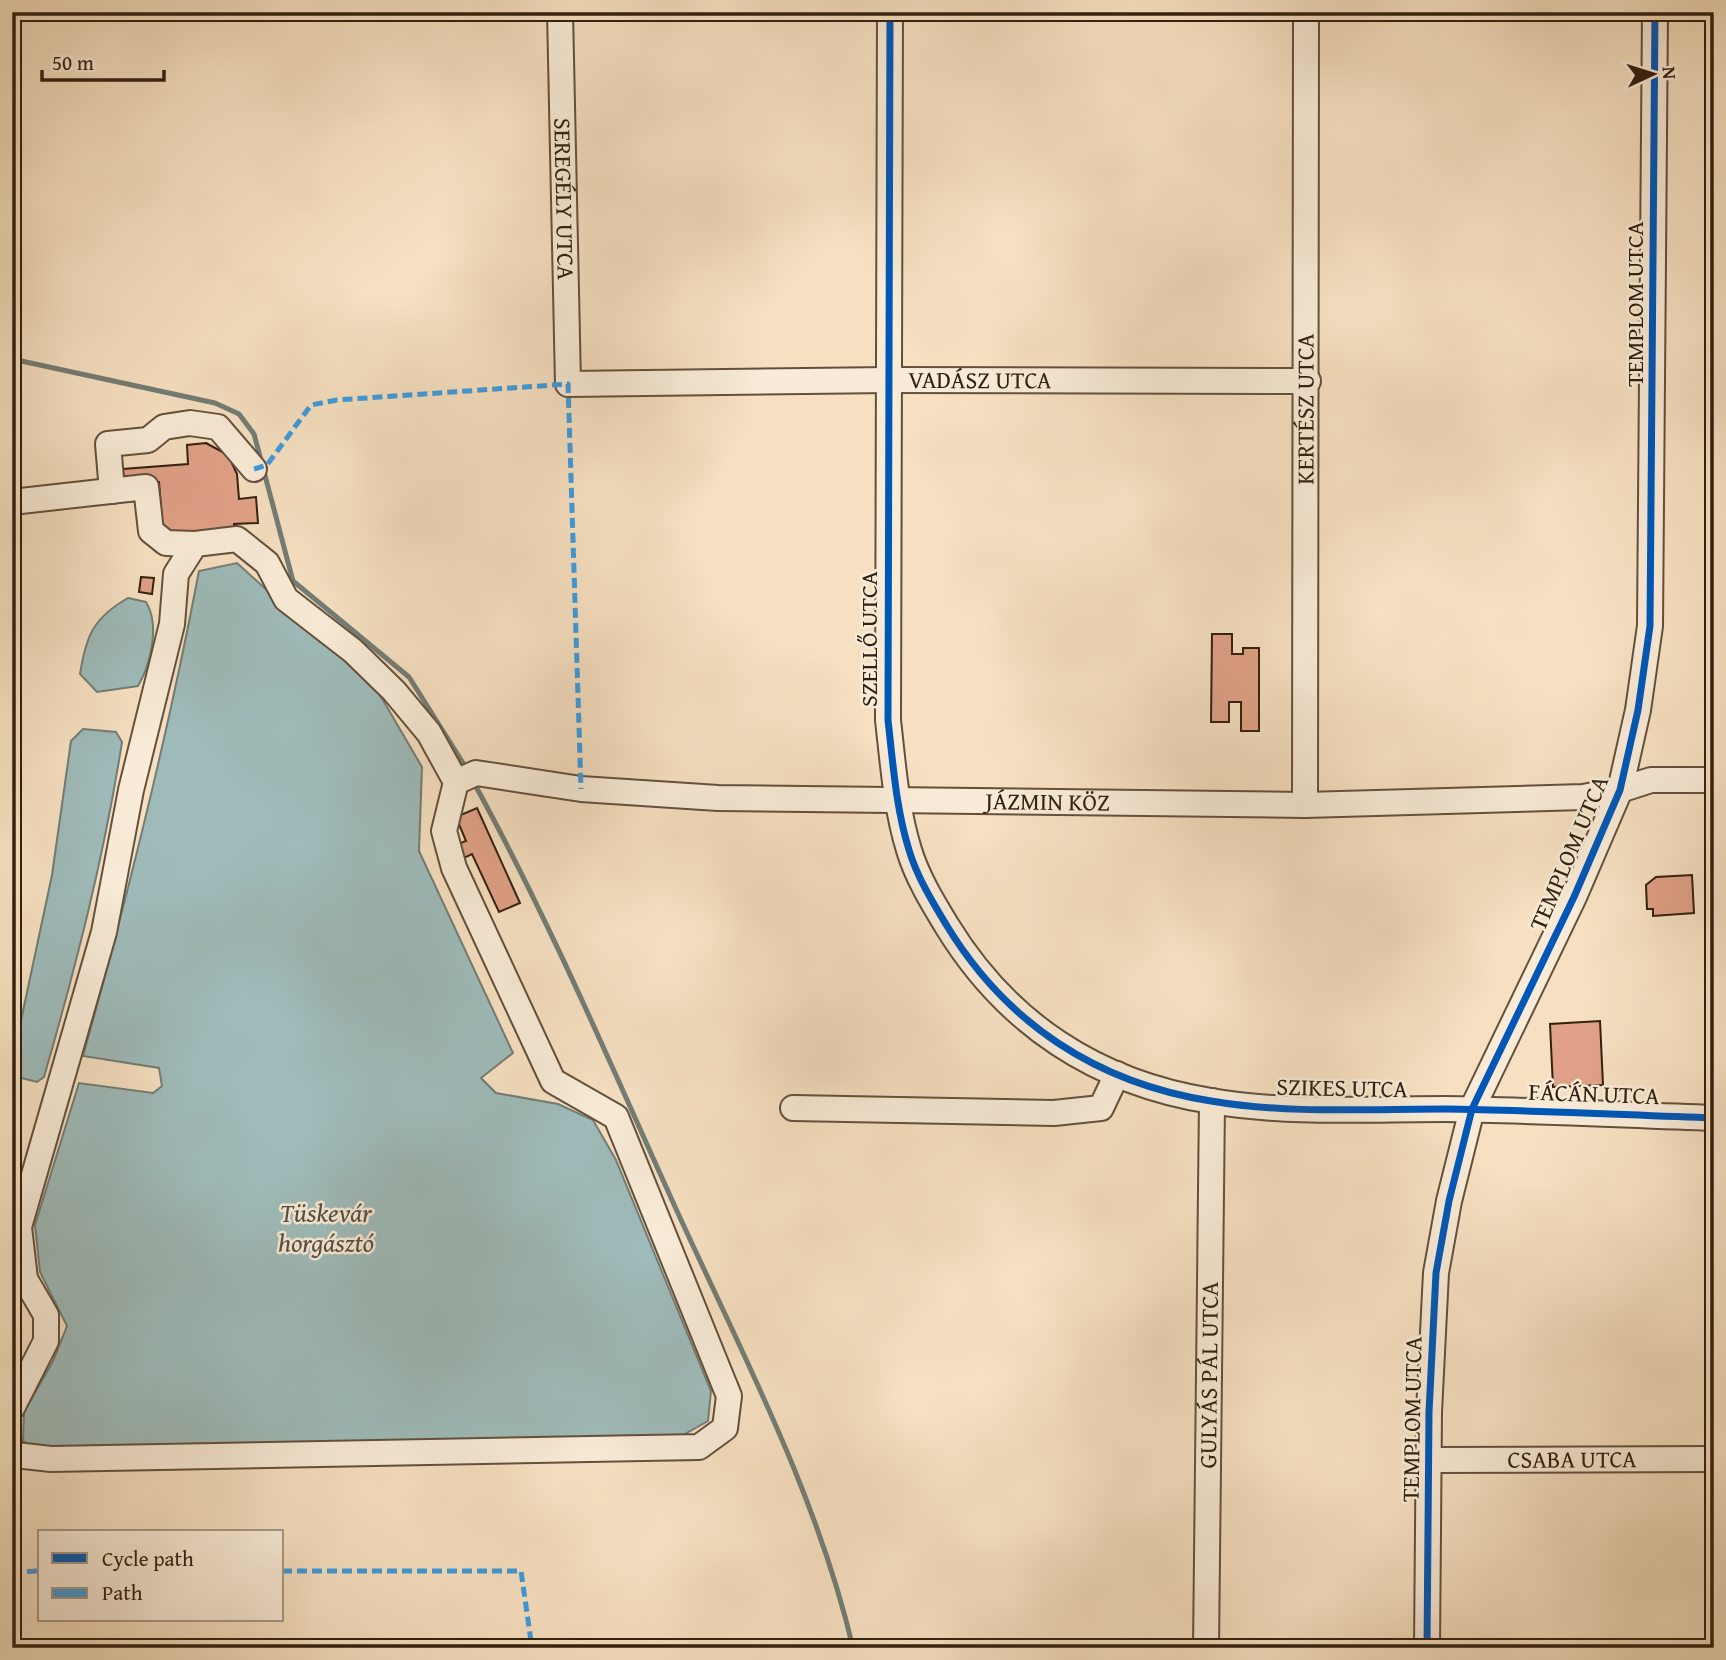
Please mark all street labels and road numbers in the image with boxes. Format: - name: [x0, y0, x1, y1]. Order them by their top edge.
- street label: SEREGÉLY UTCA: [545, 118, 584, 281]
- street label: TEMPLOM UTCA: [1617, 221, 1652, 387]
- street label: KERTÉSZ UTCA: [1287, 333, 1323, 485]
- street label: VADÁSZ UTCA: [908, 362, 1052, 397]
- street label: SZELLŐ UTCA: [851, 571, 886, 707]
- street label: TEMPLOM UTCA: [1520, 769, 1617, 936]
- street label: JÁZMIN KÖZ: [982, 783, 1110, 820]
- street label: SZIKES UTCA: [1276, 1069, 1408, 1106]
- street label: FÁCÁN UTCA: [1528, 1074, 1661, 1113]
- street label: GULYÁS PÁL UTCA: [1190, 1281, 1227, 1469]
- street label: TEMPLOM UTCA: [1393, 1335, 1430, 1502]
- street label: CSABA UTCA: [1507, 1441, 1637, 1477]

